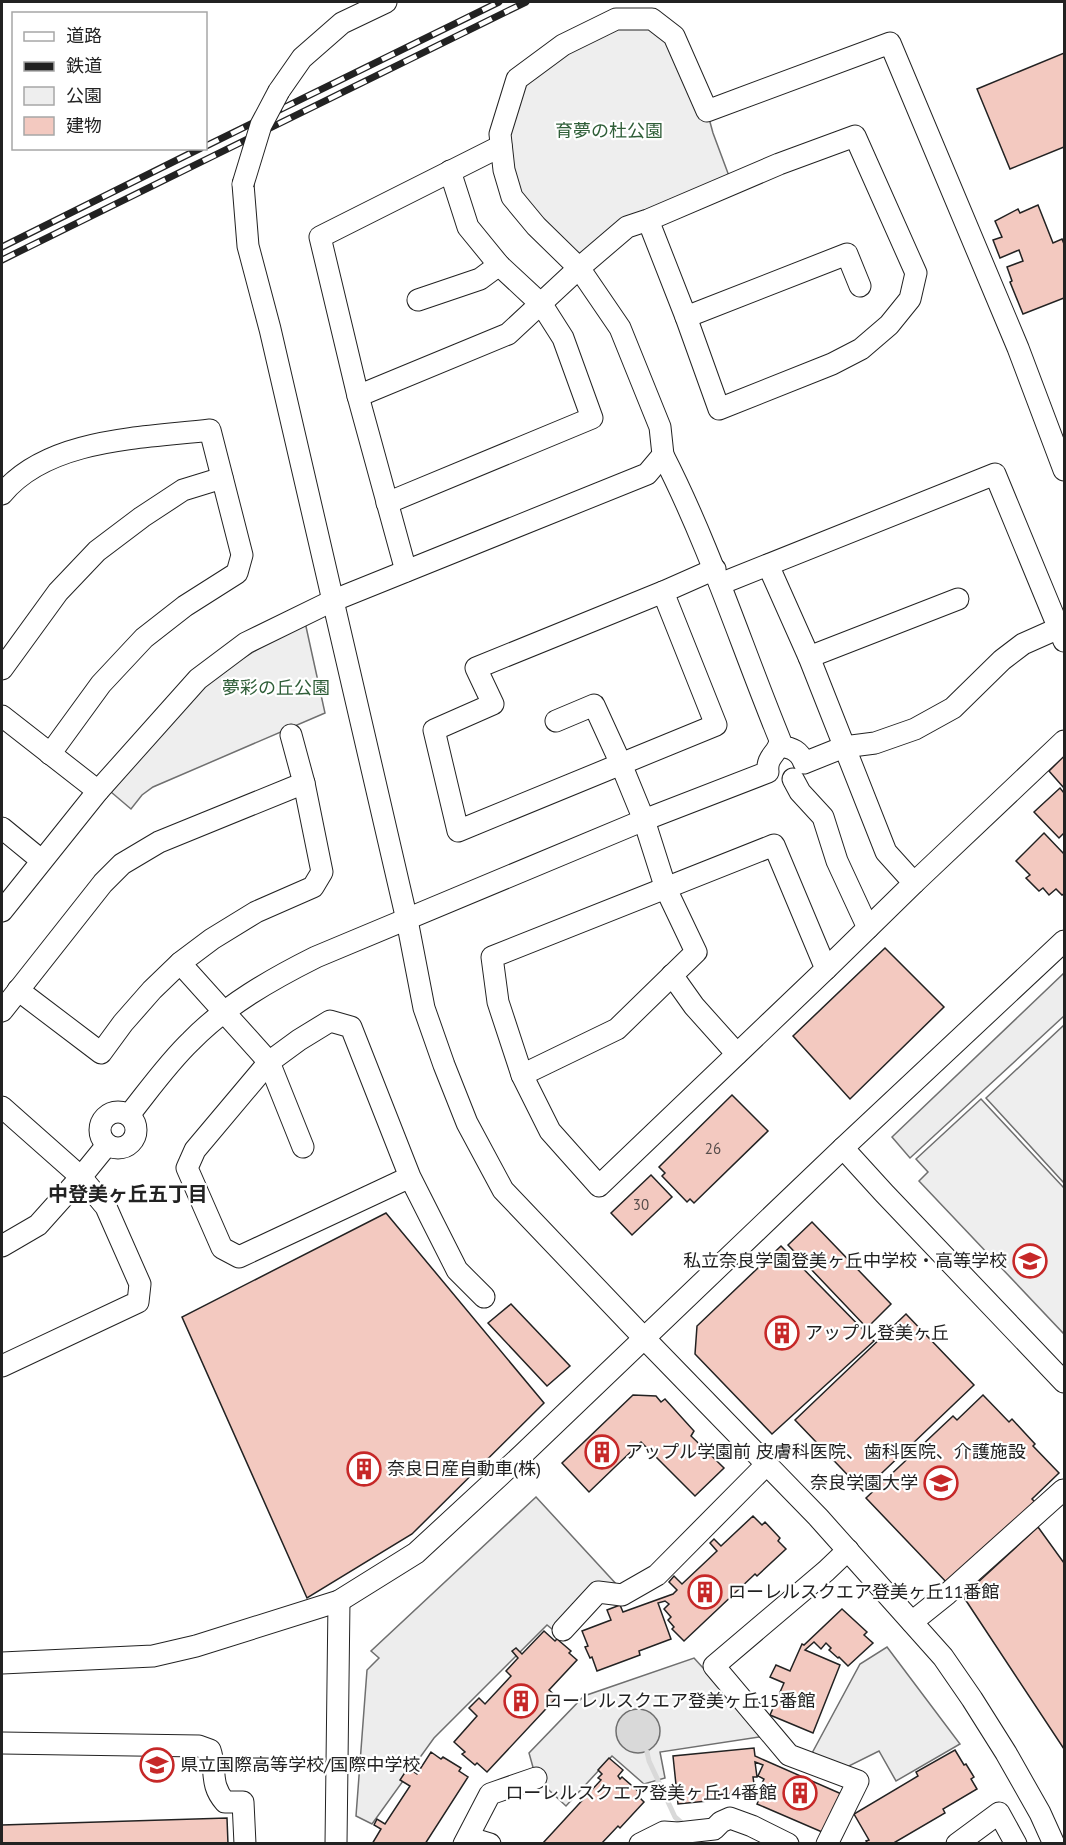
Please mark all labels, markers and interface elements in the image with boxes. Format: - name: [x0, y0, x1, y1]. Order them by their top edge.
- legend: [12, 12, 207, 150]
- text: 道路: [66, 24, 102, 47]
- text: 鉄道: [66, 54, 102, 77]
- text: 公園: [66, 84, 102, 107]
- text: 建物: [66, 114, 102, 137]
- park label: 育夢の杜公園: [555, 119, 663, 142]
- park label: 夢彩の丘公園: [222, 676, 330, 699]
- house number: 26: [705, 1139, 721, 1158]
- district label: 中登美ヶ丘五丁目: [48, 1181, 208, 1207]
- house number: 30: [633, 1195, 649, 1214]
- school or university icon: 私立奈良学園登美ヶ丘中学校・高等学校: [1012, 1243, 1048, 1279]
- place label: 私立奈良学園登美ヶ丘中学校・高等学校: [683, 1249, 1007, 1272]
- building icon: アップル登美ヶ丘: [764, 1315, 800, 1351]
- place label: アップル登美ヶ丘: [805, 1321, 949, 1344]
- building icon: アップル学園前 皮膚科医院、歯科医院、介護施設: [584, 1434, 620, 1470]
- place label: アップル学園前 皮膚科医院、歯科医院、介護施設: [625, 1440, 1026, 1463]
- building icon: 奈良日産自動車(株): [346, 1451, 382, 1487]
- place label: 奈良日産自動車(株): [387, 1457, 541, 1480]
- school or university icon: 奈良学園大学: [923, 1465, 959, 1501]
- place label: 奈良学園大学: [810, 1471, 918, 1494]
- building icon: ローレルスクエア登美ヶ丘11番館: [687, 1574, 723, 1610]
- place label: ローレルスクエア登美ヶ丘11番館: [728, 1580, 1000, 1603]
- building icon: ローレルスクエア登美ヶ丘15番館: [503, 1683, 539, 1719]
- place label: ローレルスクエア登美ヶ丘15番館: [544, 1689, 816, 1712]
- school or university icon: 県立国際高等学校/国際中学校: [139, 1747, 175, 1783]
- place label: 県立国際高等学校/国際中学校: [180, 1753, 420, 1776]
- building icon: ローレルスクエア登美ヶ丘14番館: [782, 1775, 818, 1811]
- place label: ローレルスクエア登美ヶ丘14番館: [505, 1781, 777, 1804]

